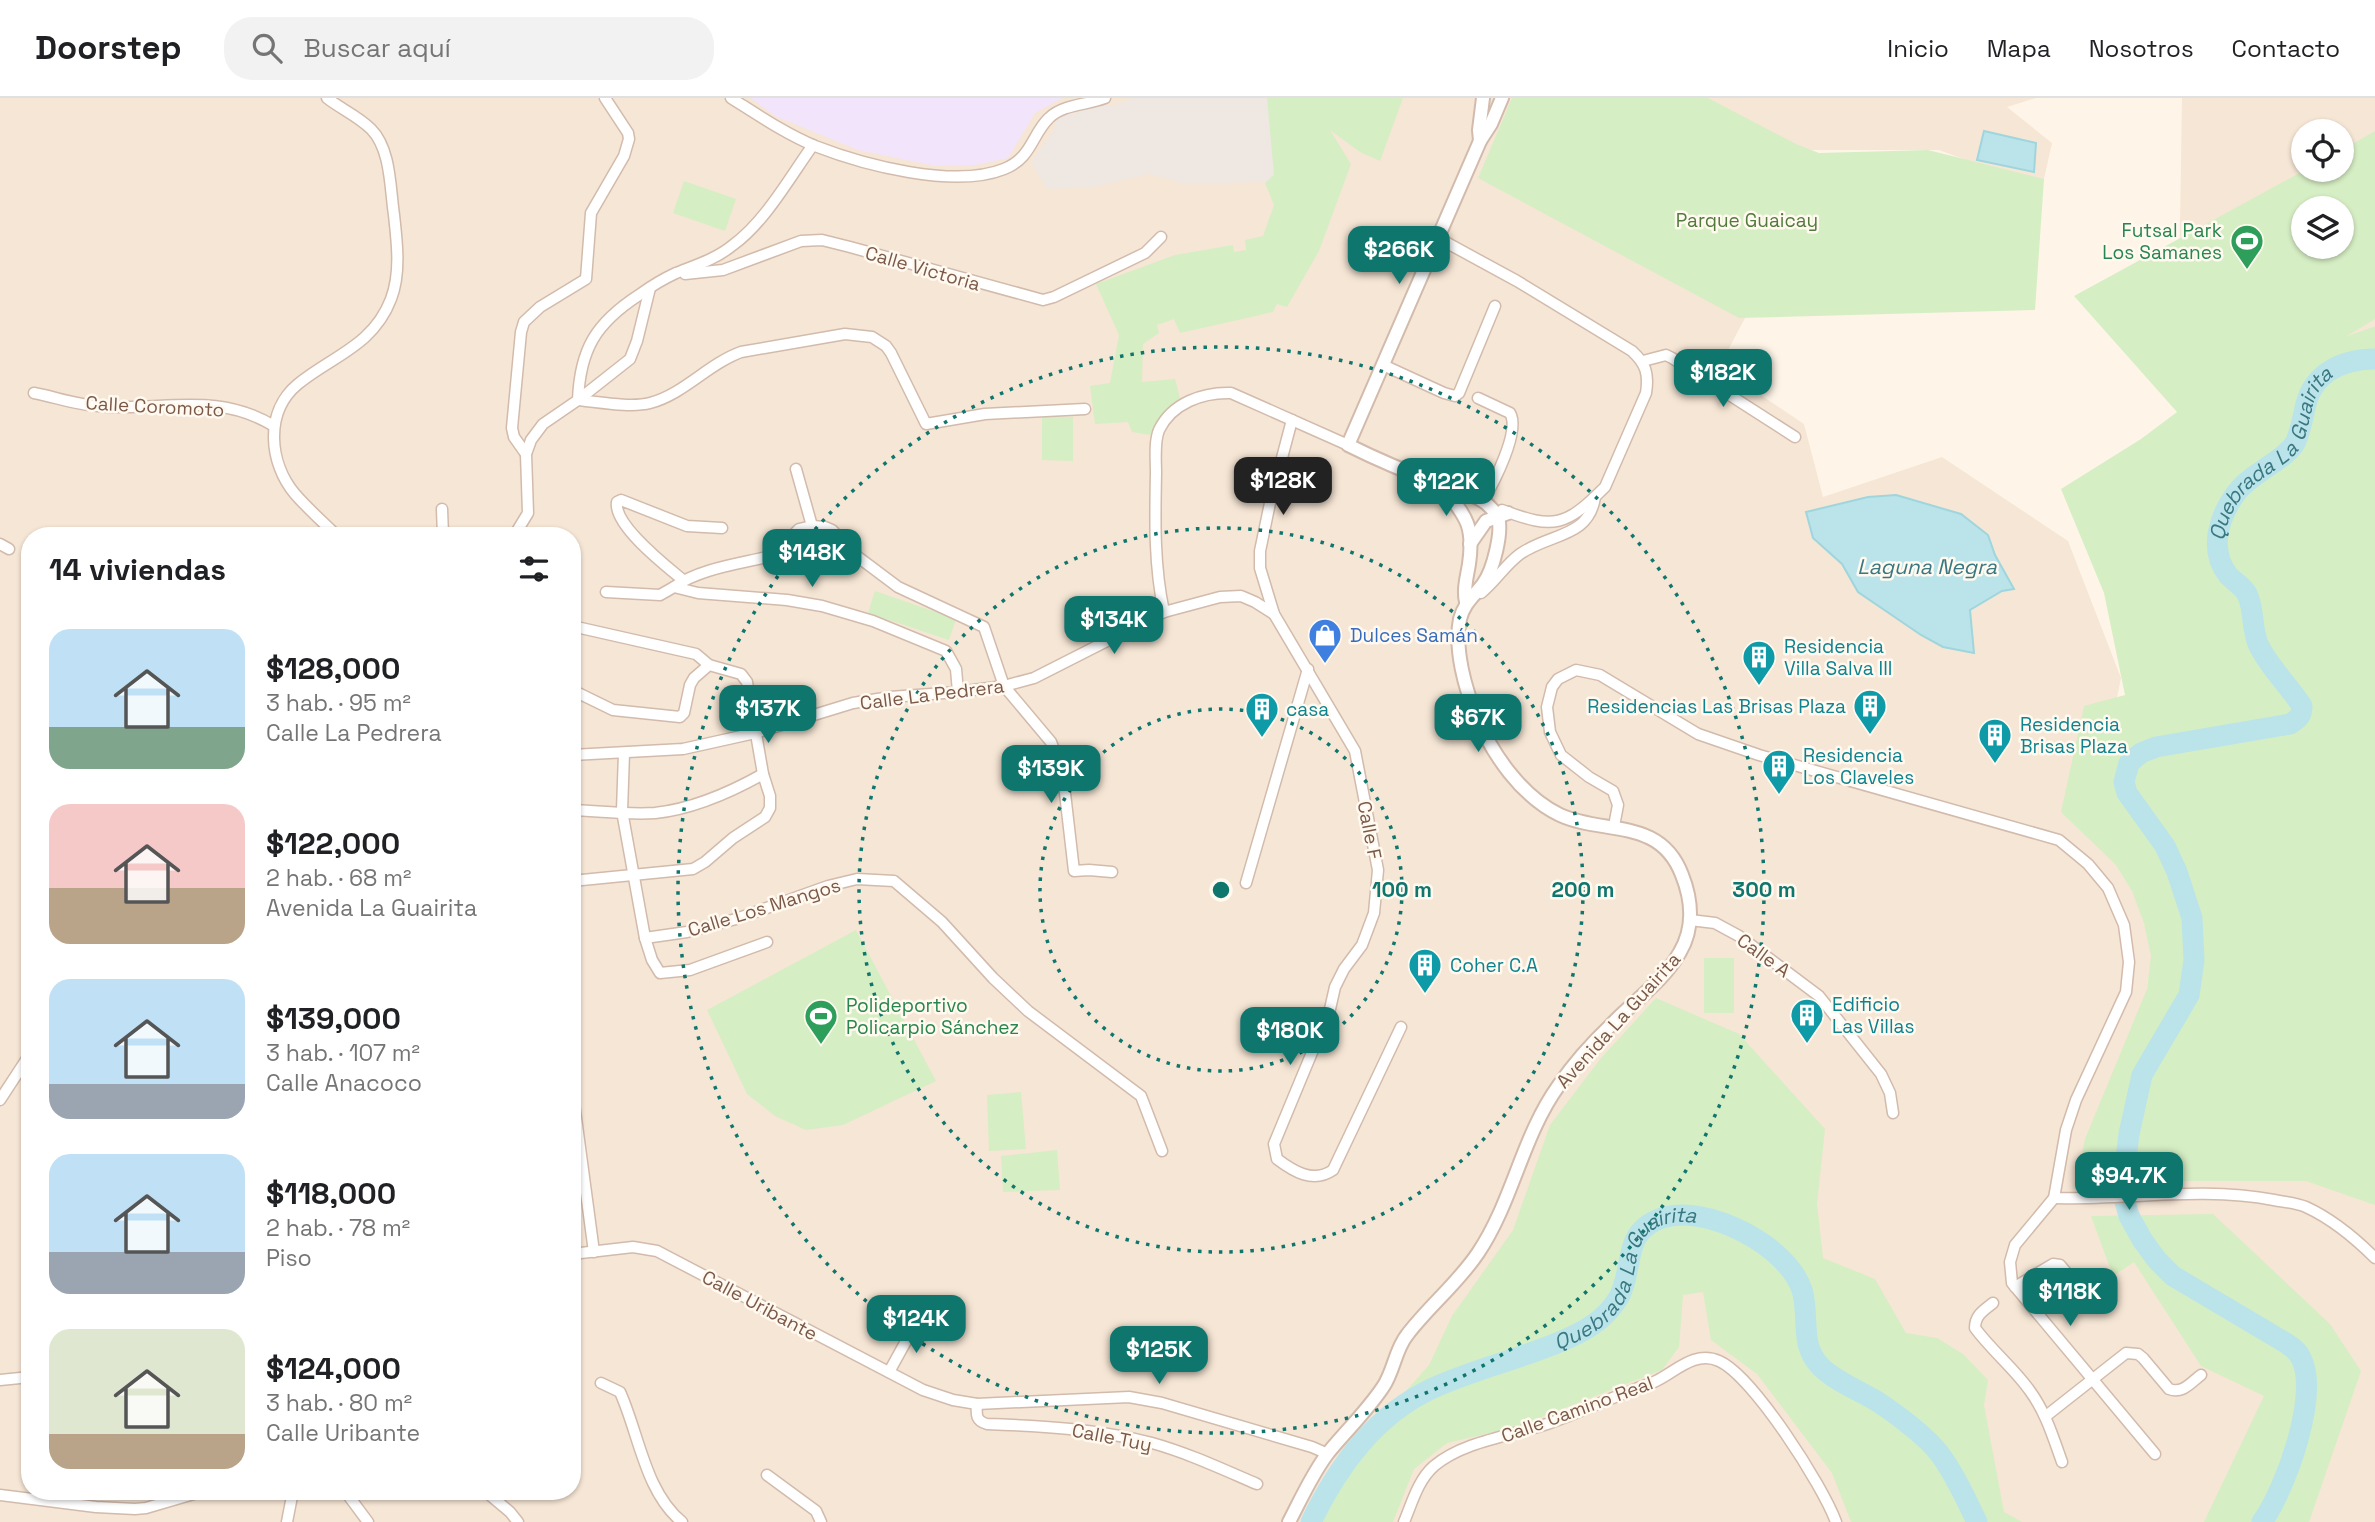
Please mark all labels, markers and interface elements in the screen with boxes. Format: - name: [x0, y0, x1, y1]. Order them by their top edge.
- search box: [224, 17, 714, 80]
- text: Doorstep: [35, 27, 182, 69]
- icon: search: [248, 29, 286, 67]
- text: Buscar aquí: [304, 31, 451, 65]
- text: Inicio: [1887, 33, 1949, 64]
- text: Mapa: [1987, 33, 2051, 64]
- text: Nosotros: [2089, 33, 2194, 64]
- text: Contacto: [2232, 33, 2340, 64]
- map controls: [2291, 119, 2354, 259]
- button: locate: [2291, 119, 2354, 182]
- button: layers: [2291, 196, 2354, 259]
- park label: Parque Guaicay: [1676, 208, 1818, 233]
- place label: Futsal Park Los Samanes: [2102, 218, 2222, 265]
- sports icon: Futsal Park Los Samanes: [2228, 222, 2266, 271]
- pin: $266K: [1350, 226, 1448, 286]
- text: $266K: [1364, 234, 1434, 264]
- street label: Calle Victoria: [862, 240, 983, 297]
- pin: $182K: [1674, 350, 1772, 409]
- text: $182K: [1690, 357, 1756, 387]
- water label: Quebrada La Guairita: [2203, 359, 2338, 542]
- street label: Calle Coromoto: [85, 390, 225, 423]
- pin: $128K: [1234, 458, 1332, 517]
- pin: $122K: [1397, 458, 1495, 518]
- text: $128K: [1250, 465, 1316, 495]
- text: $122K: [1413, 466, 1479, 496]
- pin: $148K: [763, 530, 861, 589]
- text: $148K: [778, 537, 846, 567]
- text: 14 viviendas: [49, 550, 226, 589]
- icon: filters: [515, 550, 553, 588]
- water label: Laguna Negra: [1857, 553, 1998, 580]
- pin: $134K: [1065, 596, 1163, 656]
- text: $134K: [1080, 604, 1148, 634]
- shop icon: Dulces Samán: [1306, 616, 1344, 665]
- place label: Dulces Samán: [1350, 623, 1478, 648]
- place label: Residencia Villa Salva III: [1784, 634, 1892, 681]
- building icon: Residencia Villa Salva III: [1740, 638, 1778, 687]
- text: $128,000: [266, 649, 400, 688]
- icon: home: [105, 657, 189, 741]
- street label: Calle La Pedrera: [858, 673, 1006, 716]
- pin: $137K: [719, 686, 817, 745]
- building icon: Residencias Las Brisas Plaza: [1851, 687, 1889, 736]
- text: 3 hab. · 95 m²: [266, 688, 411, 718]
- building icon: casa: [1243, 690, 1281, 739]
- text: $137K: [735, 693, 801, 723]
- pin: $67K: [1437, 694, 1519, 754]
- place label: Residencias Las Brisas Plaza: [1587, 694, 1846, 719]
- place label: casa: [1286, 697, 1329, 722]
- text: $67K: [1451, 702, 1505, 732]
- place label: Residencia Brisas Plaza: [2020, 712, 2128, 759]
- building icon: Residencia Brisas Plaza: [1976, 716, 2014, 765]
- text: Calle La Pedrera: [266, 718, 442, 748]
- place label: Residencia Los Claveles: [1803, 743, 1914, 790]
- pin: $139K: [1002, 746, 1100, 805]
- building icon: Residencia Los Claveles: [1760, 747, 1798, 796]
- text: $139K: [1018, 753, 1084, 783]
- street label: Calle F: [1352, 799, 1387, 861]
- text: $122,000: [266, 824, 400, 863]
- icon: home: [105, 832, 189, 916]
- text: 2 hab. · 68 m²: [266, 863, 411, 893]
- street label: Calle Los Mangos: [685, 872, 844, 943]
- text: 100 m: [1372, 876, 1432, 903]
- text: 200 m: [1552, 876, 1614, 903]
- text: 300 m: [1732, 876, 1796, 903]
- centre of rings: [1209, 878, 1233, 902]
- text: Avenida La Guairita: [266, 893, 477, 923]
- street label: Calle A: [1732, 928, 1795, 983]
- building icon: Coher C.A: [1406, 946, 1444, 995]
- street label: Avenida La Guairita: [1551, 947, 1686, 1094]
- place label: Coher C.A: [1450, 953, 1538, 978]
- place label: Edificio Las Villas: [1832, 992, 1914, 1039]
- place label: Polideportivo Policarpio Sánchez: [846, 993, 1019, 1040]
- building icon: Edificio Las Villas: [1788, 996, 1826, 1045]
- sports icon: Polideportivo Policarpio Sánchez: [802, 997, 840, 1046]
- text: $139,000: [266, 999, 401, 1038]
- icon: home: [105, 1007, 189, 1091]
- pin: $180K: [1241, 1007, 1339, 1067]
- text: $180K: [1256, 1015, 1324, 1045]
- text: 3 hab. · 107 m²: [266, 1038, 420, 1068]
- text: Calle Anacoco: [266, 1068, 422, 1098]
- pin: $94.7K: [2072, 1152, 2186, 1212]
- text: $94.7K: [2091, 1160, 2167, 1190]
- text: $118,000: [266, 1174, 396, 1213]
- icon: home: [105, 1182, 189, 1266]
- water label: Quebrada La Guairita: [1550, 1201, 1699, 1356]
- text: 2 hab. · 78 m²: [266, 1213, 410, 1243]
- text: Piso: [266, 1243, 312, 1273]
- street label: Calle Uribante: [698, 1265, 822, 1346]
- pin: $118K: [2021, 1268, 2119, 1328]
- text: $118K: [2039, 1276, 2101, 1306]
- pin: $124K: [867, 1296, 965, 1355]
- text: $124K: [883, 1303, 949, 1333]
- pin: $125K: [1110, 1326, 1208, 1386]
- text: $125K: [1126, 1334, 1192, 1364]
- text: $124,000: [266, 1349, 401, 1388]
- icon: home: [105, 1357, 189, 1441]
- street label: Calle Camino Real: [1498, 1370, 1657, 1449]
- text: 3 hab. · 80 m²: [266, 1388, 412, 1418]
- street label: Calle Tuy: [1070, 1417, 1154, 1457]
- text: Calle Uribante: [266, 1418, 420, 1448]

